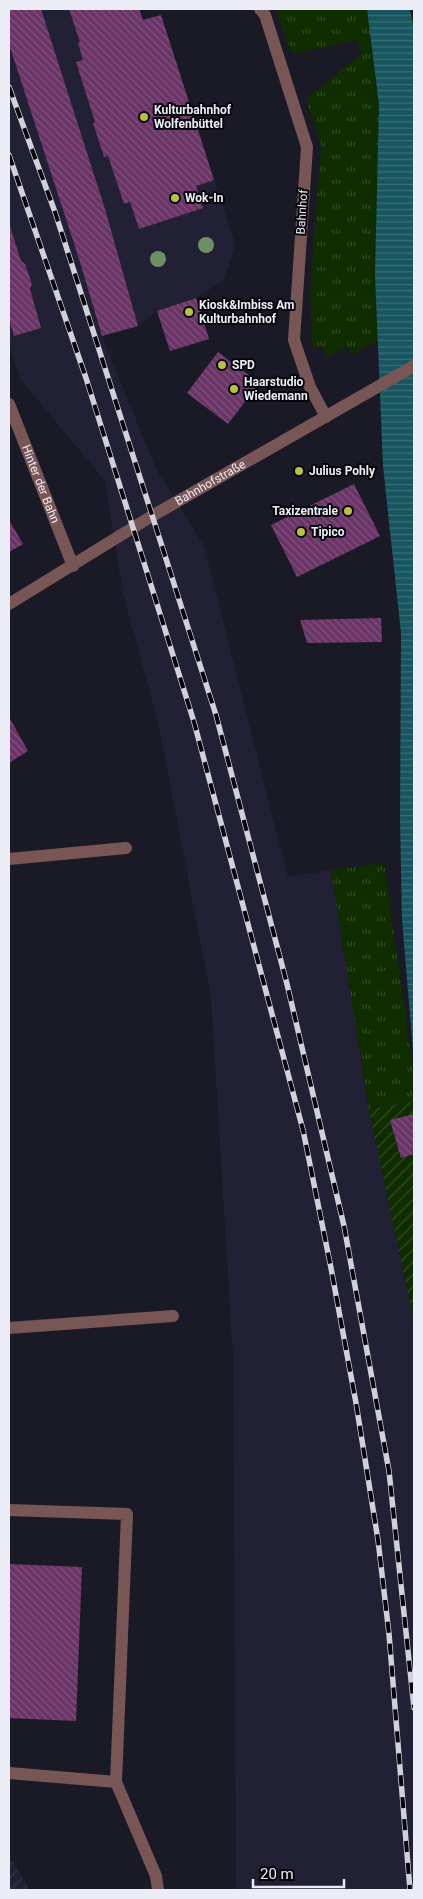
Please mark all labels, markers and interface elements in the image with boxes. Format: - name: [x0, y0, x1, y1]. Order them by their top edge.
- place label: Kulturbahnhof Wolfenbüttel: [154, 103, 232, 131]
- marker: Kulturbahnhof Wolfenbüttel: [138, 111, 150, 123]
- street label: Bahnhof: [293, 188, 311, 235]
- place label: Wok-In: [185, 191, 224, 205]
- marker: Wok-In: [169, 192, 181, 204]
- place label: Kiosk&Imbiss Am Kulturbahnhof: [199, 298, 294, 326]
- marker: Kiosk&Imbiss Am Kulturbahnhof: [183, 306, 195, 318]
- place label: SPD: [232, 358, 255, 372]
- marker: SPD: [216, 359, 228, 371]
- place label: Haarstudio Wiedemann: [244, 375, 308, 403]
- marker: Haarstudio Wiedemann: [228, 383, 240, 395]
- street label: Hinter der Bahn: [19, 443, 62, 525]
- street label: Bahnhofstraße: [173, 457, 248, 508]
- place label: Julius Pohly: [309, 464, 376, 478]
- marker: Julius Pohly: [293, 465, 305, 477]
- place label: Taxizentrale: [272, 504, 339, 518]
- marker: Taxizentrale: [342, 505, 354, 517]
- place label: Tipico: [311, 525, 345, 539]
- marker: Tipico: [295, 526, 307, 538]
- scale bar: [253, 1856, 344, 1888]
- text: 20 m: [260, 1865, 294, 1883]

